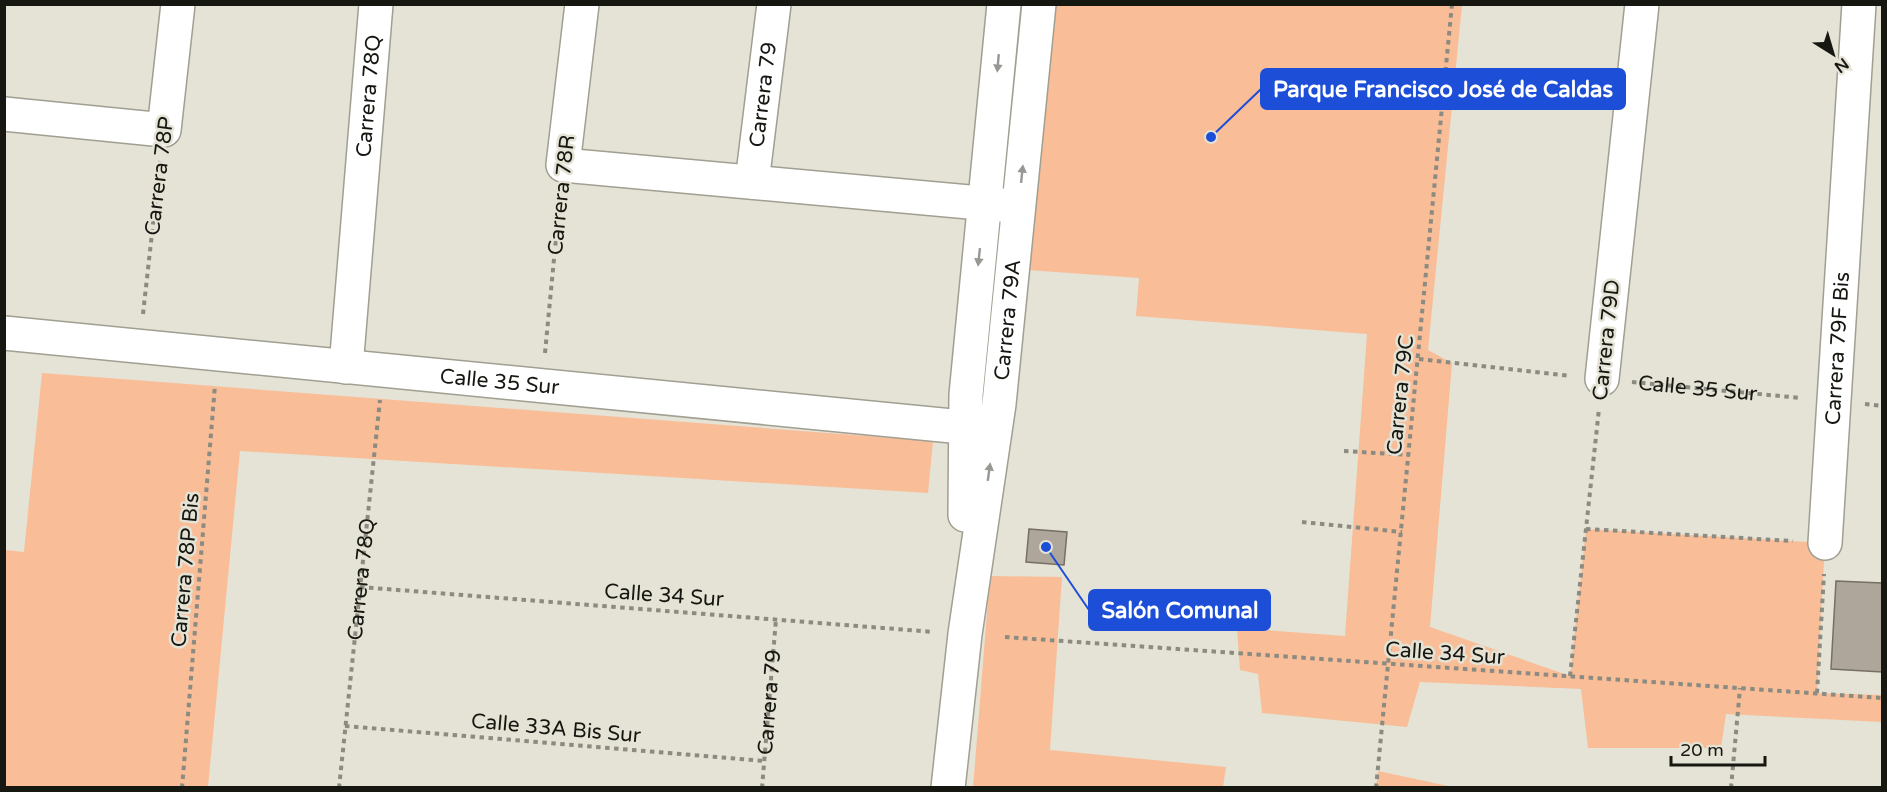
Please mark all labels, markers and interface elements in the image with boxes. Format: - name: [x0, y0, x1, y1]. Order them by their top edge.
- north arrow: [1803, 24, 1863, 84]
- street label: Carrera 78Q: [351, 34, 386, 158]
- street label: Carrera 79: [744, 41, 782, 149]
- one-way arrow: [993, 53, 1003, 72]
- text: N: [1830, 53, 1853, 77]
- callout: Parque Francisco José de Caldas: [1261, 69, 1625, 109]
- text: Parque Francisco José de Caldas: [1273, 77, 1613, 103]
- street label: Carrera 78P: [140, 115, 179, 237]
- street label: Carrera 78R: [543, 134, 580, 256]
- one-way arrow: [1017, 165, 1027, 184]
- one-way arrow: [974, 247, 984, 266]
- street label: Carrera 79A: [989, 258, 1026, 382]
- street label: Carrera 79F Bis: [1820, 271, 1855, 426]
- street label: Carrera 79D: [1588, 278, 1625, 402]
- street label: Carrera 79C: [1382, 334, 1419, 456]
- street label: Calle 35 Sur: [439, 364, 560, 400]
- street label: Calle 35 Sur: [1637, 371, 1758, 407]
- one-way arrow: [984, 463, 993, 482]
- street label: Carrera 78P Bis: [166, 492, 205, 648]
- street label: Carrera 78Q: [343, 517, 380, 642]
- street label: Calle 34 Sur: [603, 579, 725, 612]
- callout: Salón Comunal: [1089, 590, 1270, 630]
- text: Salón Comunal: [1102, 598, 1258, 624]
- street label: Calle 34 Sur: [1384, 637, 1506, 670]
- street label: Carrera 79: [753, 649, 786, 756]
- street label: Calle 33A Bis Sur: [470, 709, 642, 748]
- scale bar: [1671, 729, 1766, 767]
- text: 20 m: [1680, 739, 1724, 761]

